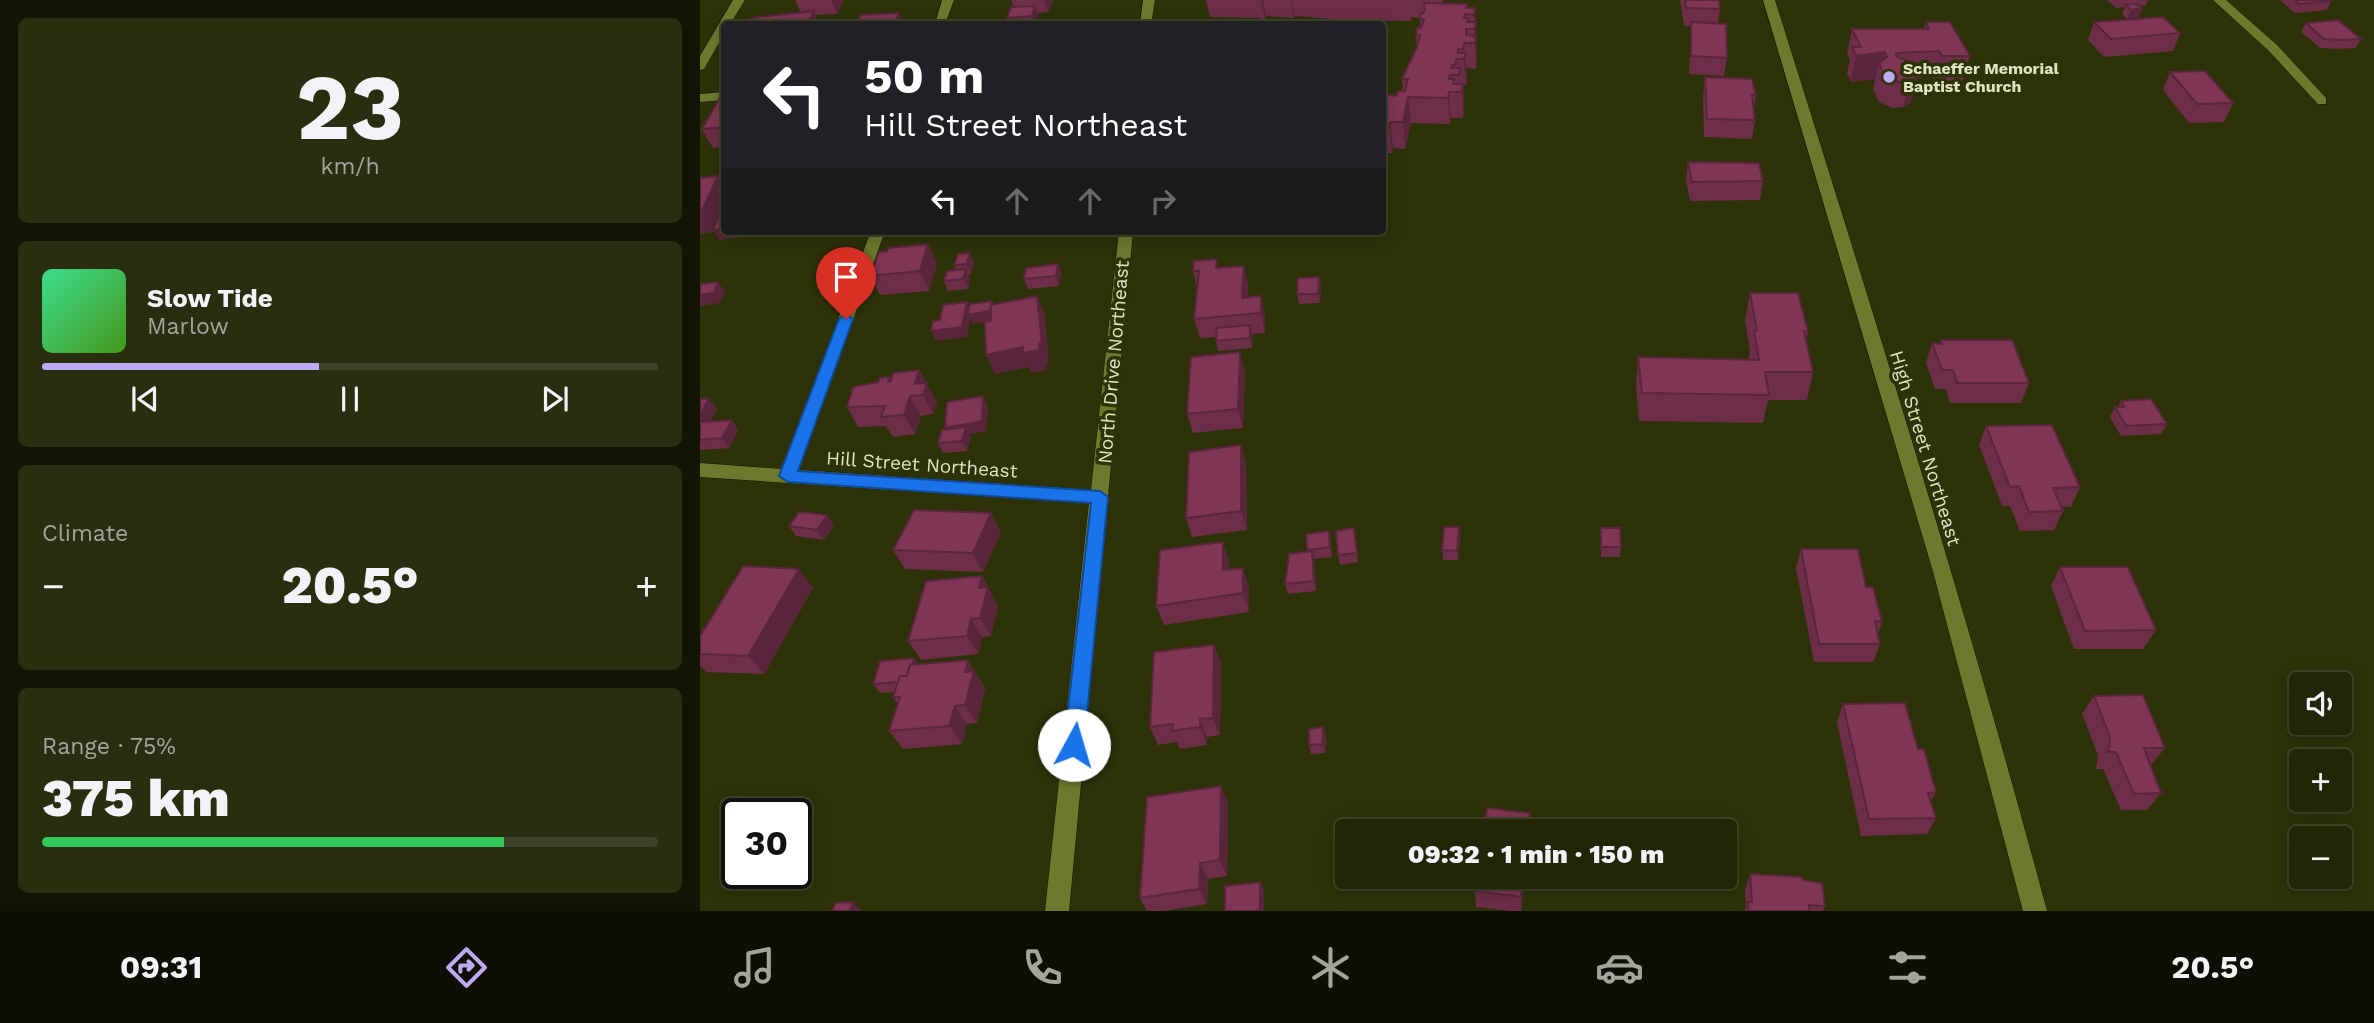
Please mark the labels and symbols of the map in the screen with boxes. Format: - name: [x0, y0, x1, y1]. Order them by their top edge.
- place label: Schaeffer Memorial Baptist Church: [1903, 59, 2059, 96]
- marker: Schaeffer Memorial Baptist Church: [1881, 69, 1897, 85]
- pin: [816, 247, 876, 319]
- street label: North Drive Northeast: [1093, 259, 1134, 465]
- street label: High Street Northeast: [1885, 348, 1966, 549]
- street label: Hill Street Northeast: [825, 446, 1019, 483]
- position arrow: [1037, 708, 1111, 782]
- speed limit sign: 30: [721, 798, 812, 889]

